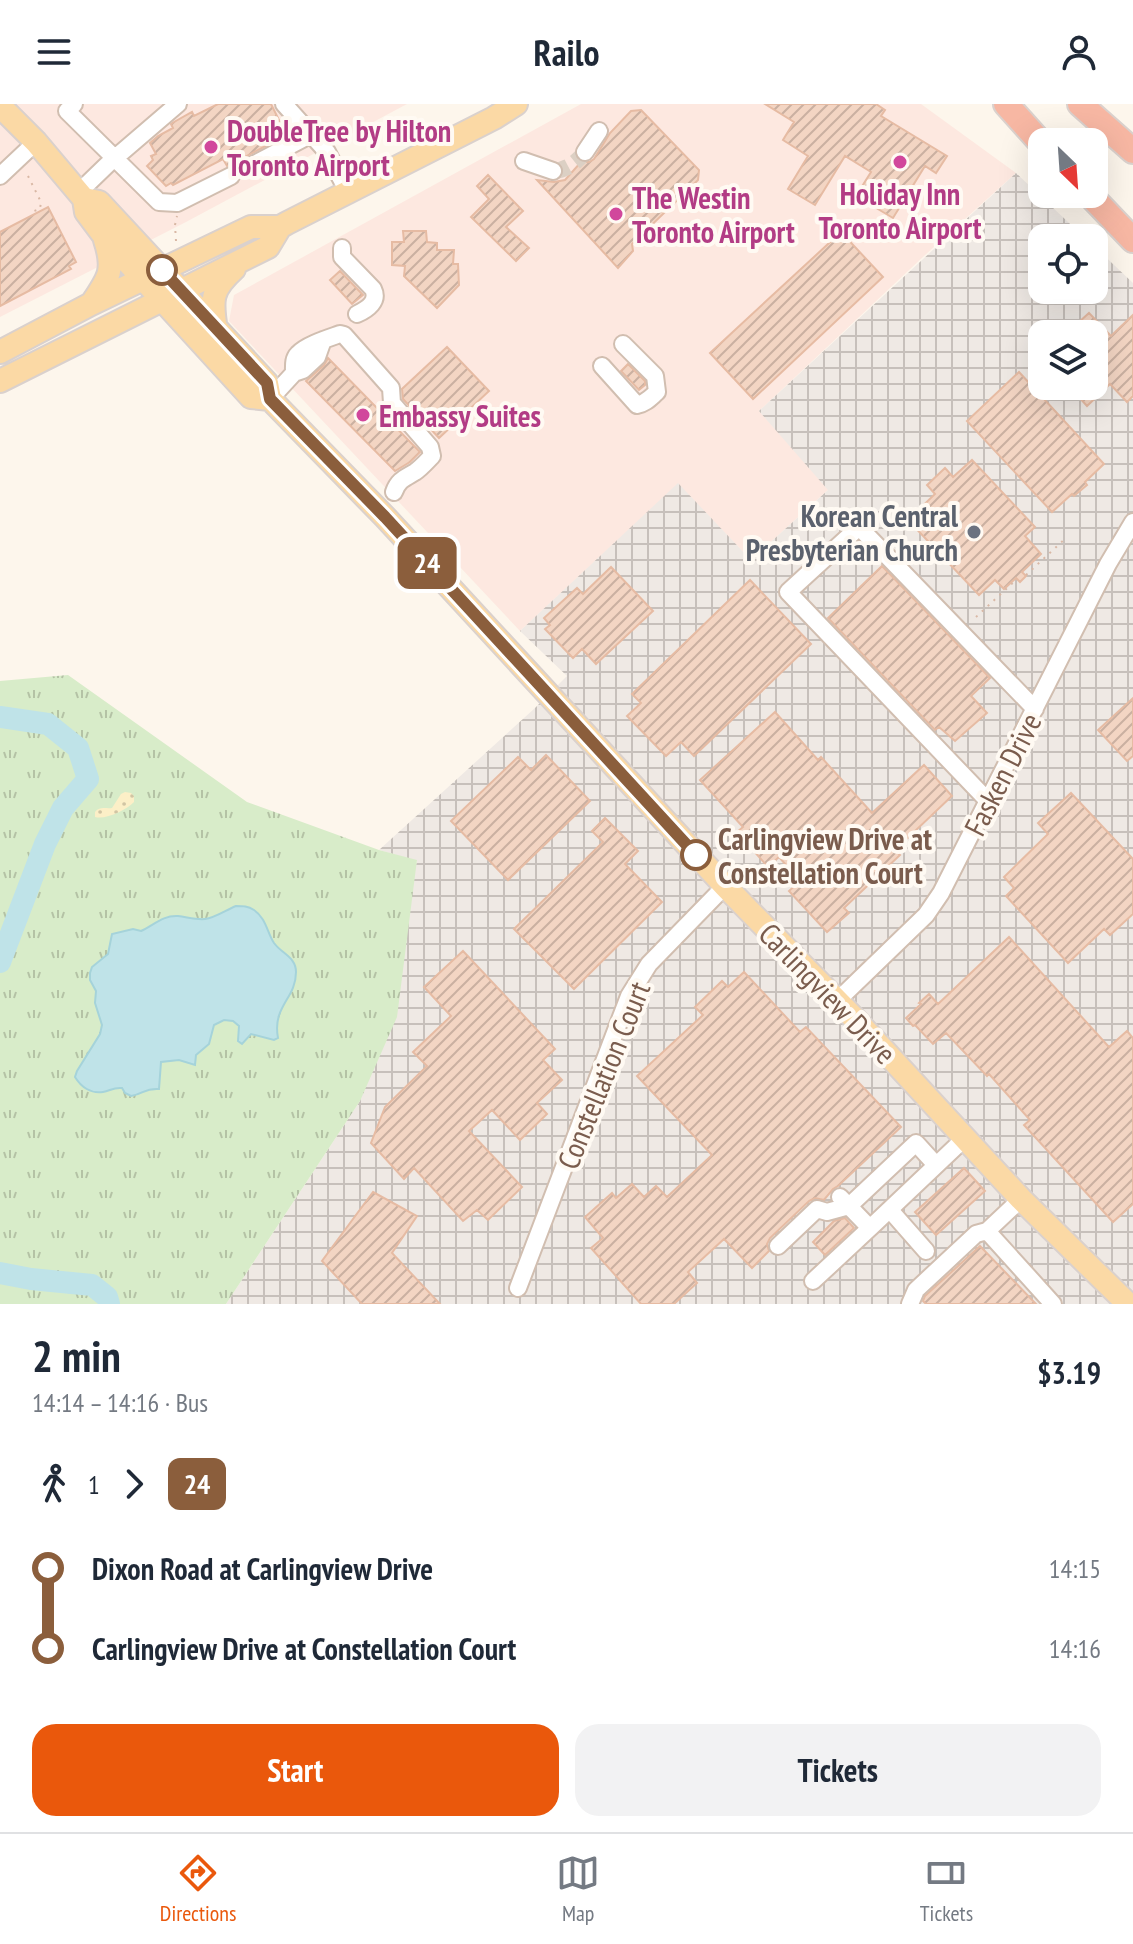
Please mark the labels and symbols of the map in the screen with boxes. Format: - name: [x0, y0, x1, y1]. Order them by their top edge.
- place label: DoubleTree by Hilton Toronto Airport: [227, 111, 451, 184]
- north arrow: [1028, 128, 1108, 208]
- marker: DoubleTree by Hilton Toronto Airport: [202, 138, 220, 156]
- marker: Holiday Inn Toronto Airport: [891, 153, 909, 171]
- place label: Holiday Inn Toronto Airport: [819, 174, 982, 247]
- place label: The Westin Toronto Airport: [632, 178, 795, 251]
- marker: The Westin Toronto Airport: [607, 205, 625, 223]
- unlabelled marker: [147, 255, 177, 285]
- place label: Embassy Suites: [379, 396, 541, 435]
- marker: Embassy Suites: [354, 406, 372, 424]
- place label: Korean Central Presbyterian Church: [746, 496, 959, 569]
- marker: Korean Central Presbyterian Church: [965, 523, 983, 541]
- line badge: 24: [391, 537, 463, 589]
- street label: Fasken Drive: [955, 706, 1049, 842]
- place label: Carlingview Drive at Constellation Court: [718, 819, 932, 892]
- marker: Carlingview Drive at Constellation Court: [681, 840, 711, 870]
- street label: Carlingview Drive: [751, 914, 905, 1072]
- street label: Constellation Court: [548, 975, 659, 1175]

